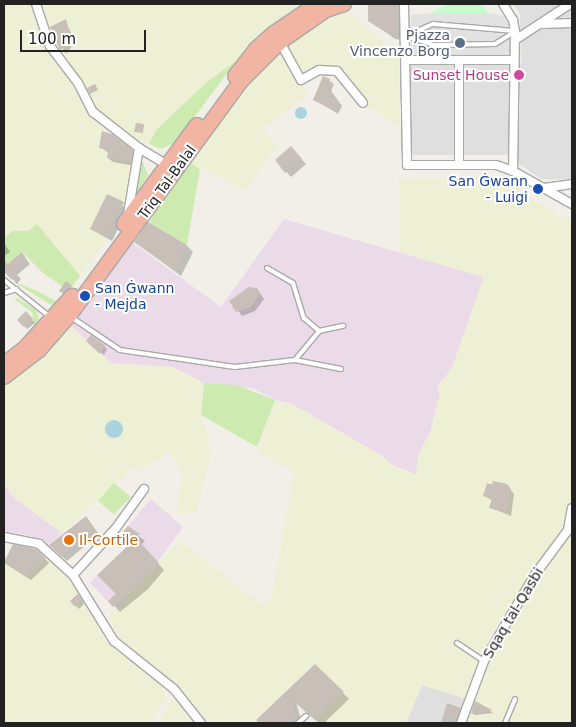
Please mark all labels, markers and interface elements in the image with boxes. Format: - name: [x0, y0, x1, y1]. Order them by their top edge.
- scale bar: [22, 20, 149, 52]
- place label: Pjazza Vincenzo Borg: [350, 27, 450, 59]
- text: 100 m: [28, 30, 76, 48]
- marker: Pjazza Vincenzo Borg: [454, 37, 466, 49]
- place label: Sunset House: [413, 67, 509, 83]
- marker: Sunset House: [513, 69, 525, 81]
- street label: Triq Tal-Balal: [135, 142, 199, 222]
- place label: San Ġwann - Luigi: [449, 173, 528, 206]
- marker: San Ġwann - Luigi: [532, 183, 544, 195]
- place label: San Ġwann - Mejda: [95, 280, 174, 312]
- marker: San Ġwann - Mejda: [79, 290, 91, 302]
- place label: Il-Cortile: [79, 532, 138, 548]
- marker: Il-Cortile: [63, 534, 75, 546]
- street label: Sqaq tal-Qasbi: [479, 565, 547, 661]

